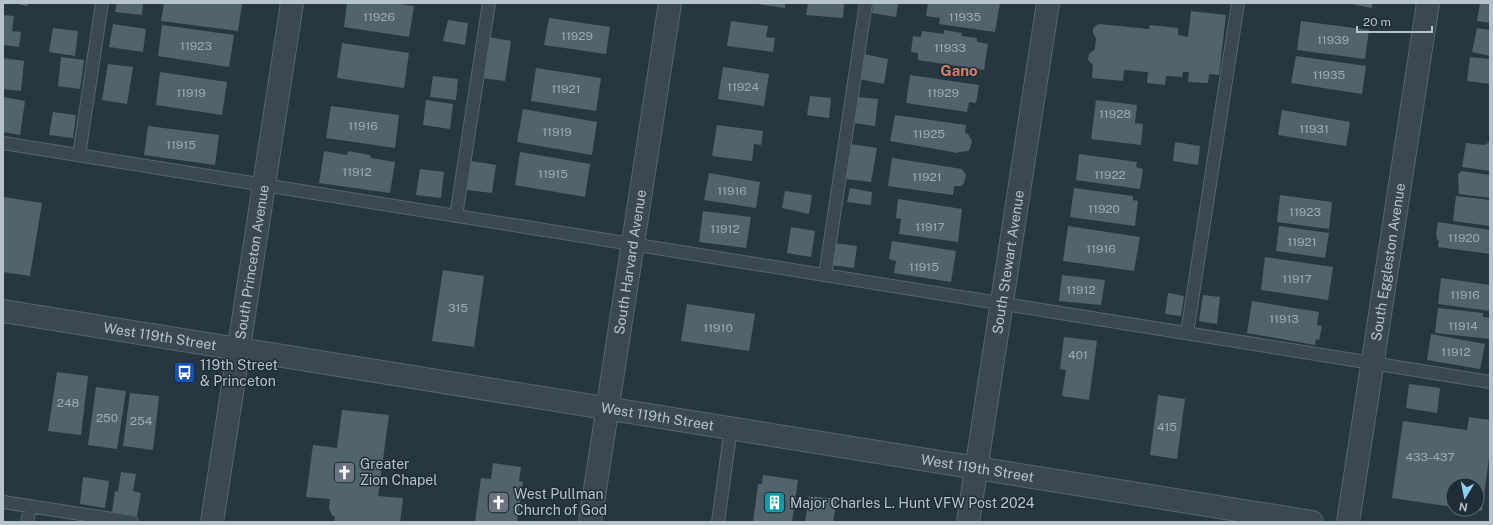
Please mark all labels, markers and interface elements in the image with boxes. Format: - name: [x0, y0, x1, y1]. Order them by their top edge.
- scale bar: [1357, 8, 1432, 34]
- house number: 11926: [363, 10, 395, 24]
- house number: 11935: [949, 10, 982, 24]
- text: 20 m: [1363, 15, 1391, 29]
- house number: 11929: [561, 29, 593, 43]
- house number: 11939: [1317, 33, 1349, 47]
- house number: 11923: [180, 39, 212, 53]
- house number: 11933: [934, 41, 966, 55]
- district label: Gano: [940, 62, 978, 79]
- house number: 11935: [1313, 68, 1346, 82]
- house number: 11924: [727, 80, 759, 94]
- house number: 11921: [551, 82, 581, 96]
- house number: 11919: [176, 86, 206, 100]
- house number: 11929: [927, 86, 959, 100]
- house number: 11928: [1099, 107, 1131, 121]
- house number: 11916: [348, 119, 378, 133]
- house number: 11931: [1299, 122, 1329, 136]
- house number: 11919: [542, 125, 572, 139]
- house number: 11925: [913, 127, 945, 141]
- house number: 11915: [166, 138, 196, 152]
- house number: 11912: [342, 165, 372, 179]
- house number: 11915: [538, 167, 568, 181]
- house number: 11922: [1094, 168, 1126, 182]
- house number: 11921: [912, 170, 942, 184]
- street label: South Eggleston Avenue: [1368, 182, 1408, 342]
- street label: South Princeton Avenue: [232, 183, 272, 341]
- house number: 11916: [717, 184, 747, 198]
- street label: South Harvard Avenue: [611, 188, 649, 336]
- street label: South Stewart Avenue: [989, 189, 1027, 335]
- house number: 11920: [1088, 202, 1120, 216]
- house number: 11923: [1289, 205, 1321, 219]
- house number: 11917: [915, 220, 945, 234]
- house number: 11912: [710, 222, 740, 236]
- house number: 11920: [1448, 231, 1480, 245]
- house number: 11921: [1287, 235, 1317, 249]
- house number: 11916: [1086, 242, 1116, 256]
- house number: 11915: [909, 260, 939, 274]
- house number: 11917: [1282, 272, 1312, 286]
- house number: 11912: [1066, 283, 1096, 297]
- house number: 11916: [1450, 288, 1480, 302]
- house number: 315: [448, 301, 468, 315]
- house number: 11913: [1269, 312, 1299, 326]
- street label: West 119th Street: [102, 319, 218, 353]
- house number: 11914: [1448, 319, 1478, 333]
- house number: 11910: [703, 321, 733, 335]
- house number: 11912: [1441, 345, 1471, 359]
- house number: 401: [1068, 348, 1088, 362]
- place label: 119th Street & Princeton: [200, 357, 278, 389]
- bus stop icon: 119th Street & Princeton: [171, 360, 197, 386]
- house number: 248: [57, 396, 79, 410]
- street label: West 119th Street: [600, 400, 715, 434]
- house number: 250: [96, 411, 118, 425]
- house number: 254: [130, 414, 153, 428]
- house number: 415: [1157, 420, 1177, 434]
- house number: 433-437: [1405, 450, 1455, 464]
- street label: West 119th Street: [920, 451, 1035, 485]
- place label: Greater Zion Chapel: [360, 456, 438, 488]
- church icon: Greater Zion Chapel: [332, 459, 358, 485]
- north arrow: [1445, 477, 1485, 517]
- place label: West Pullman Church of God: [514, 486, 607, 518]
- church icon: West Pullman Church of God: [486, 489, 512, 515]
- building icon: Major Charles L. Hunt VFW Post 2024: [762, 490, 788, 516]
- place label: Major Charles L. Hunt VFW Post 2024: [790, 495, 1035, 511]
- text: N: [1458, 500, 1469, 514]

